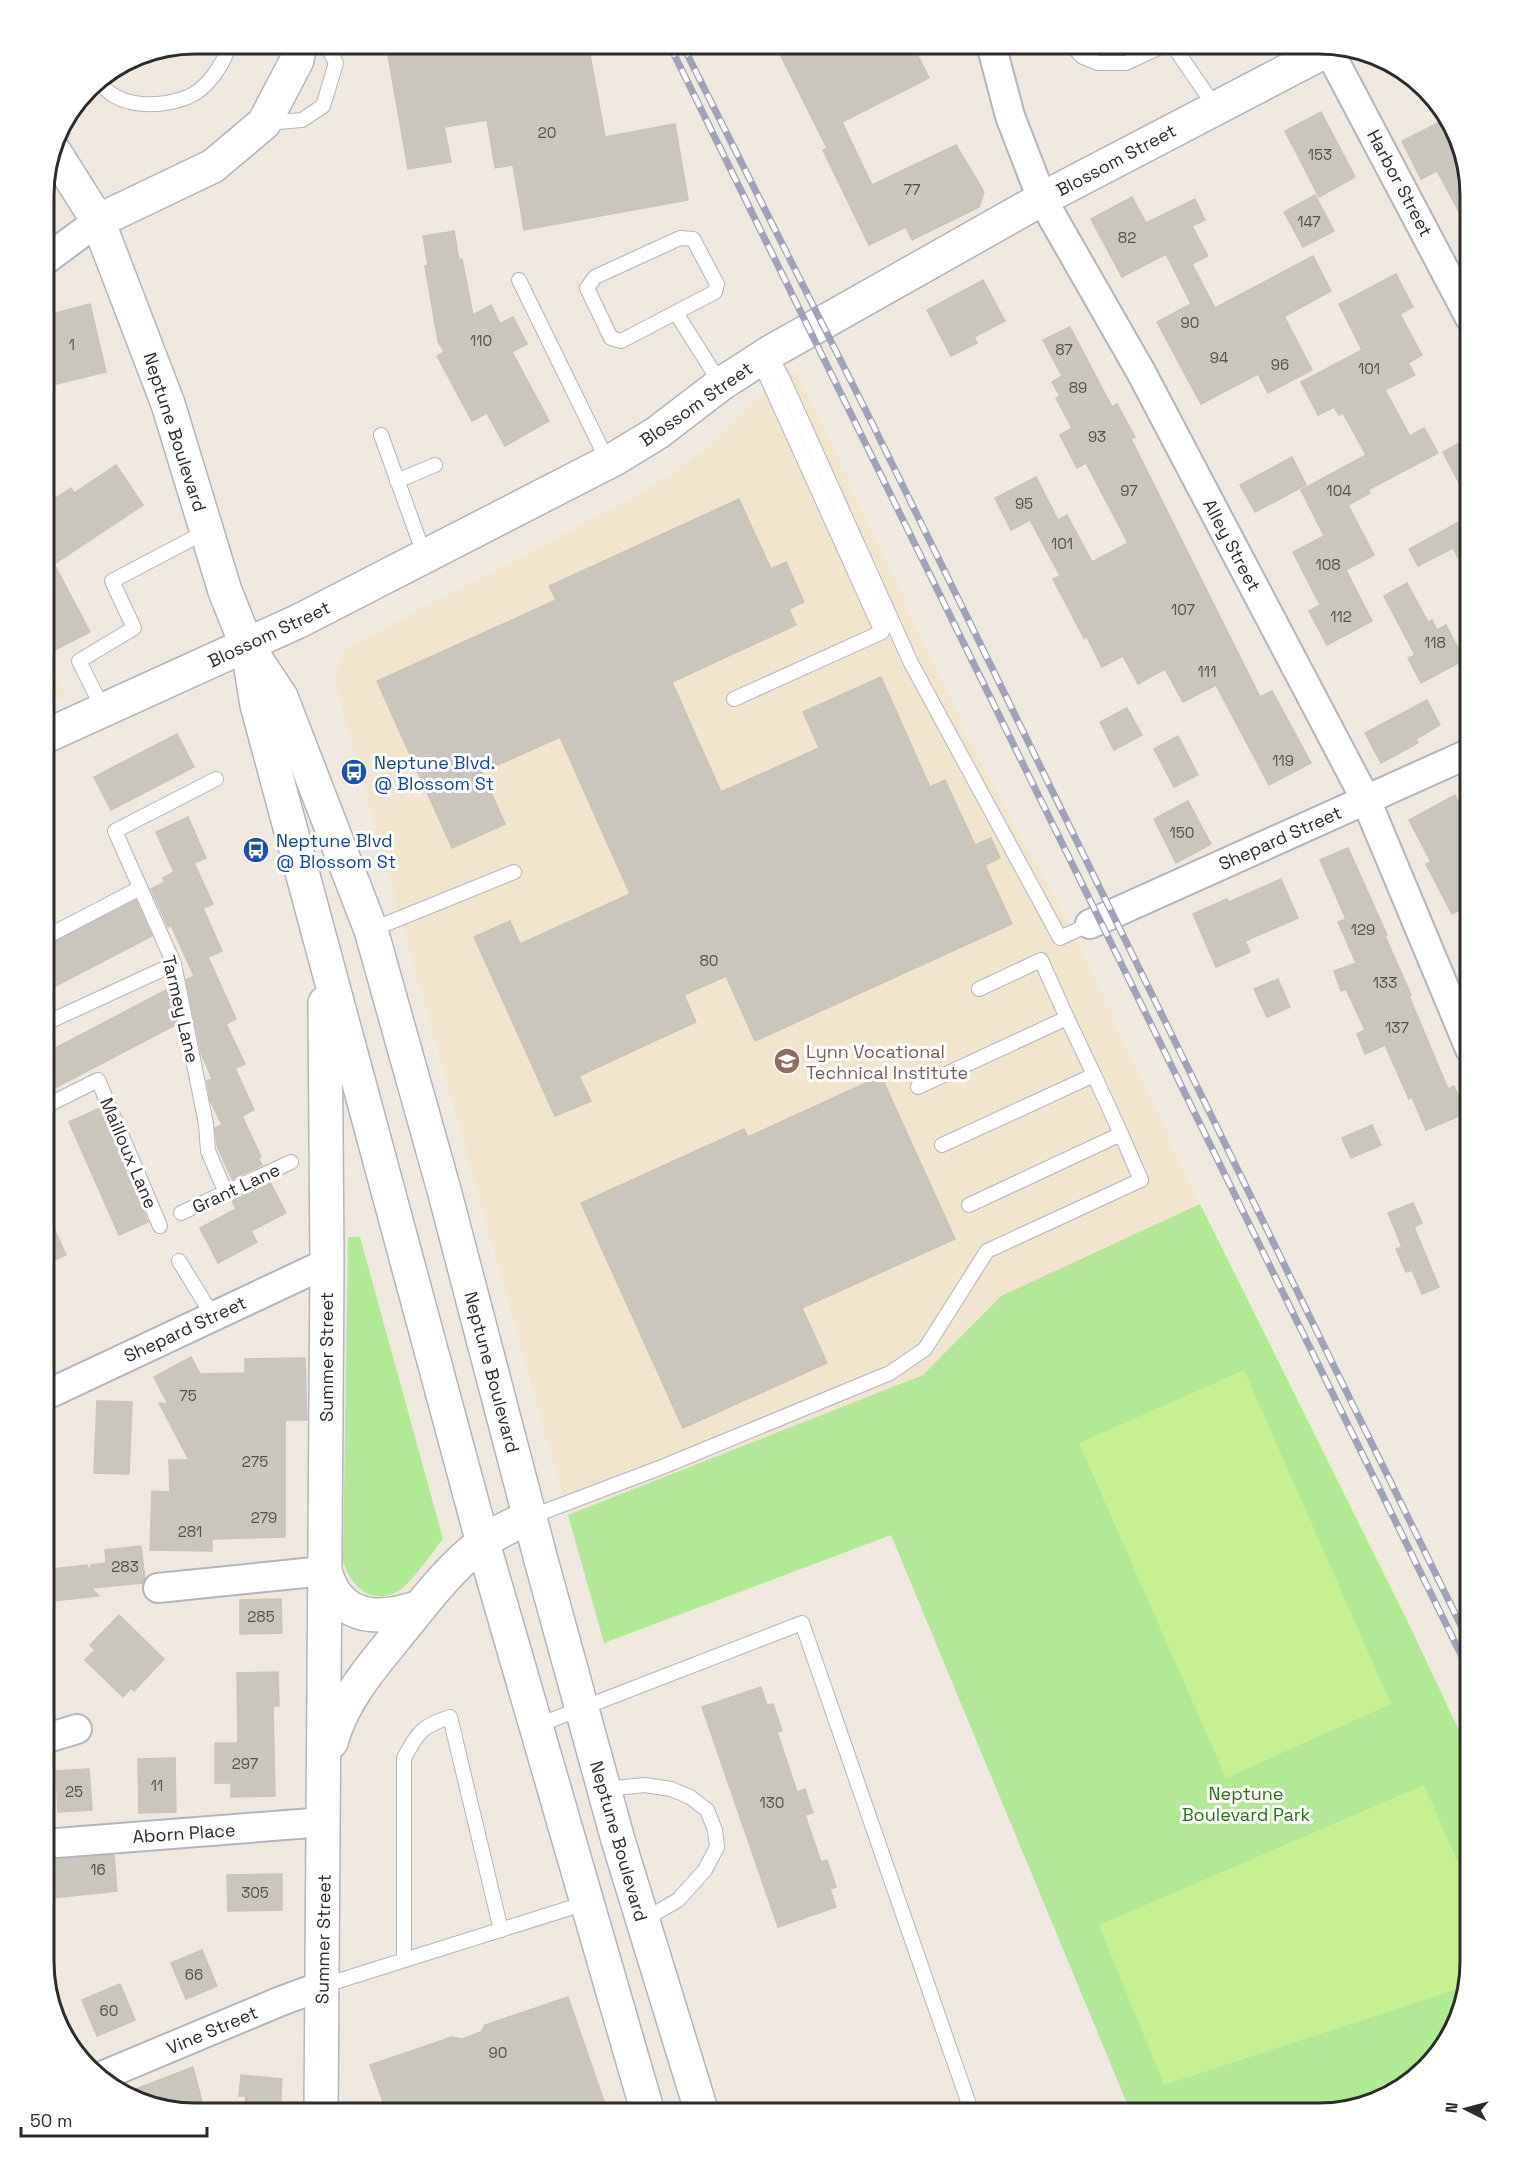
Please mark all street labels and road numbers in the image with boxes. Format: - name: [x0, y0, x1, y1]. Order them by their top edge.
- street label: Blossom Street: [1052, 119, 1180, 201]
- street label: Harbor Street: [1362, 125, 1438, 241]
- street label: Neptune Boulevard: [138, 349, 212, 515]
- street label: Blossom Street: [635, 357, 757, 451]
- street label: Alley Street: [1198, 495, 1266, 595]
- street label: Blossom Street: [204, 596, 334, 672]
- street label: Shepard Street: [1215, 801, 1345, 875]
- street label: Tarmey Lane: [157, 953, 205, 1065]
- street label: Mailloux Lane: [95, 1094, 163, 1212]
- street label: Grant Lane: [188, 1158, 284, 1218]
- street label: Neptune Boulevard: [459, 1289, 525, 1455]
- street label: Shepard Street: [120, 1291, 250, 1367]
- street label: Summer Street: [315, 1292, 338, 1422]
- street label: Neptune Boulevard: [585, 1758, 653, 1924]
- street label: Aborn Place: [132, 1818, 236, 1848]
- street label: Summer Street: [310, 1874, 336, 2004]
- street label: Vine Street: [163, 2000, 261, 2060]

